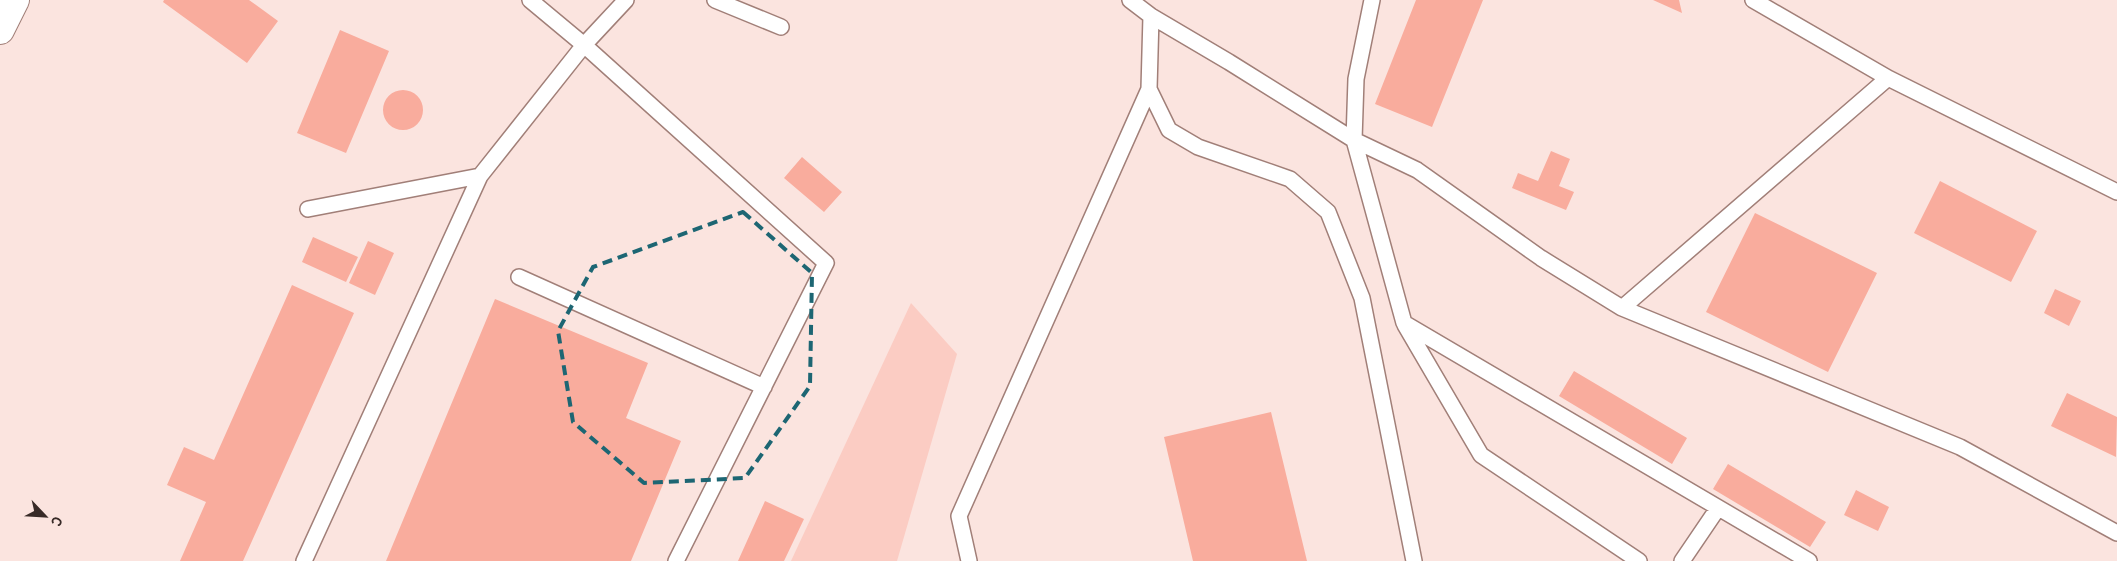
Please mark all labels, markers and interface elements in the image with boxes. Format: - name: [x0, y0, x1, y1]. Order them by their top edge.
- north arrow: [20, 491, 70, 541]
- text: С: [46, 513, 65, 529]

